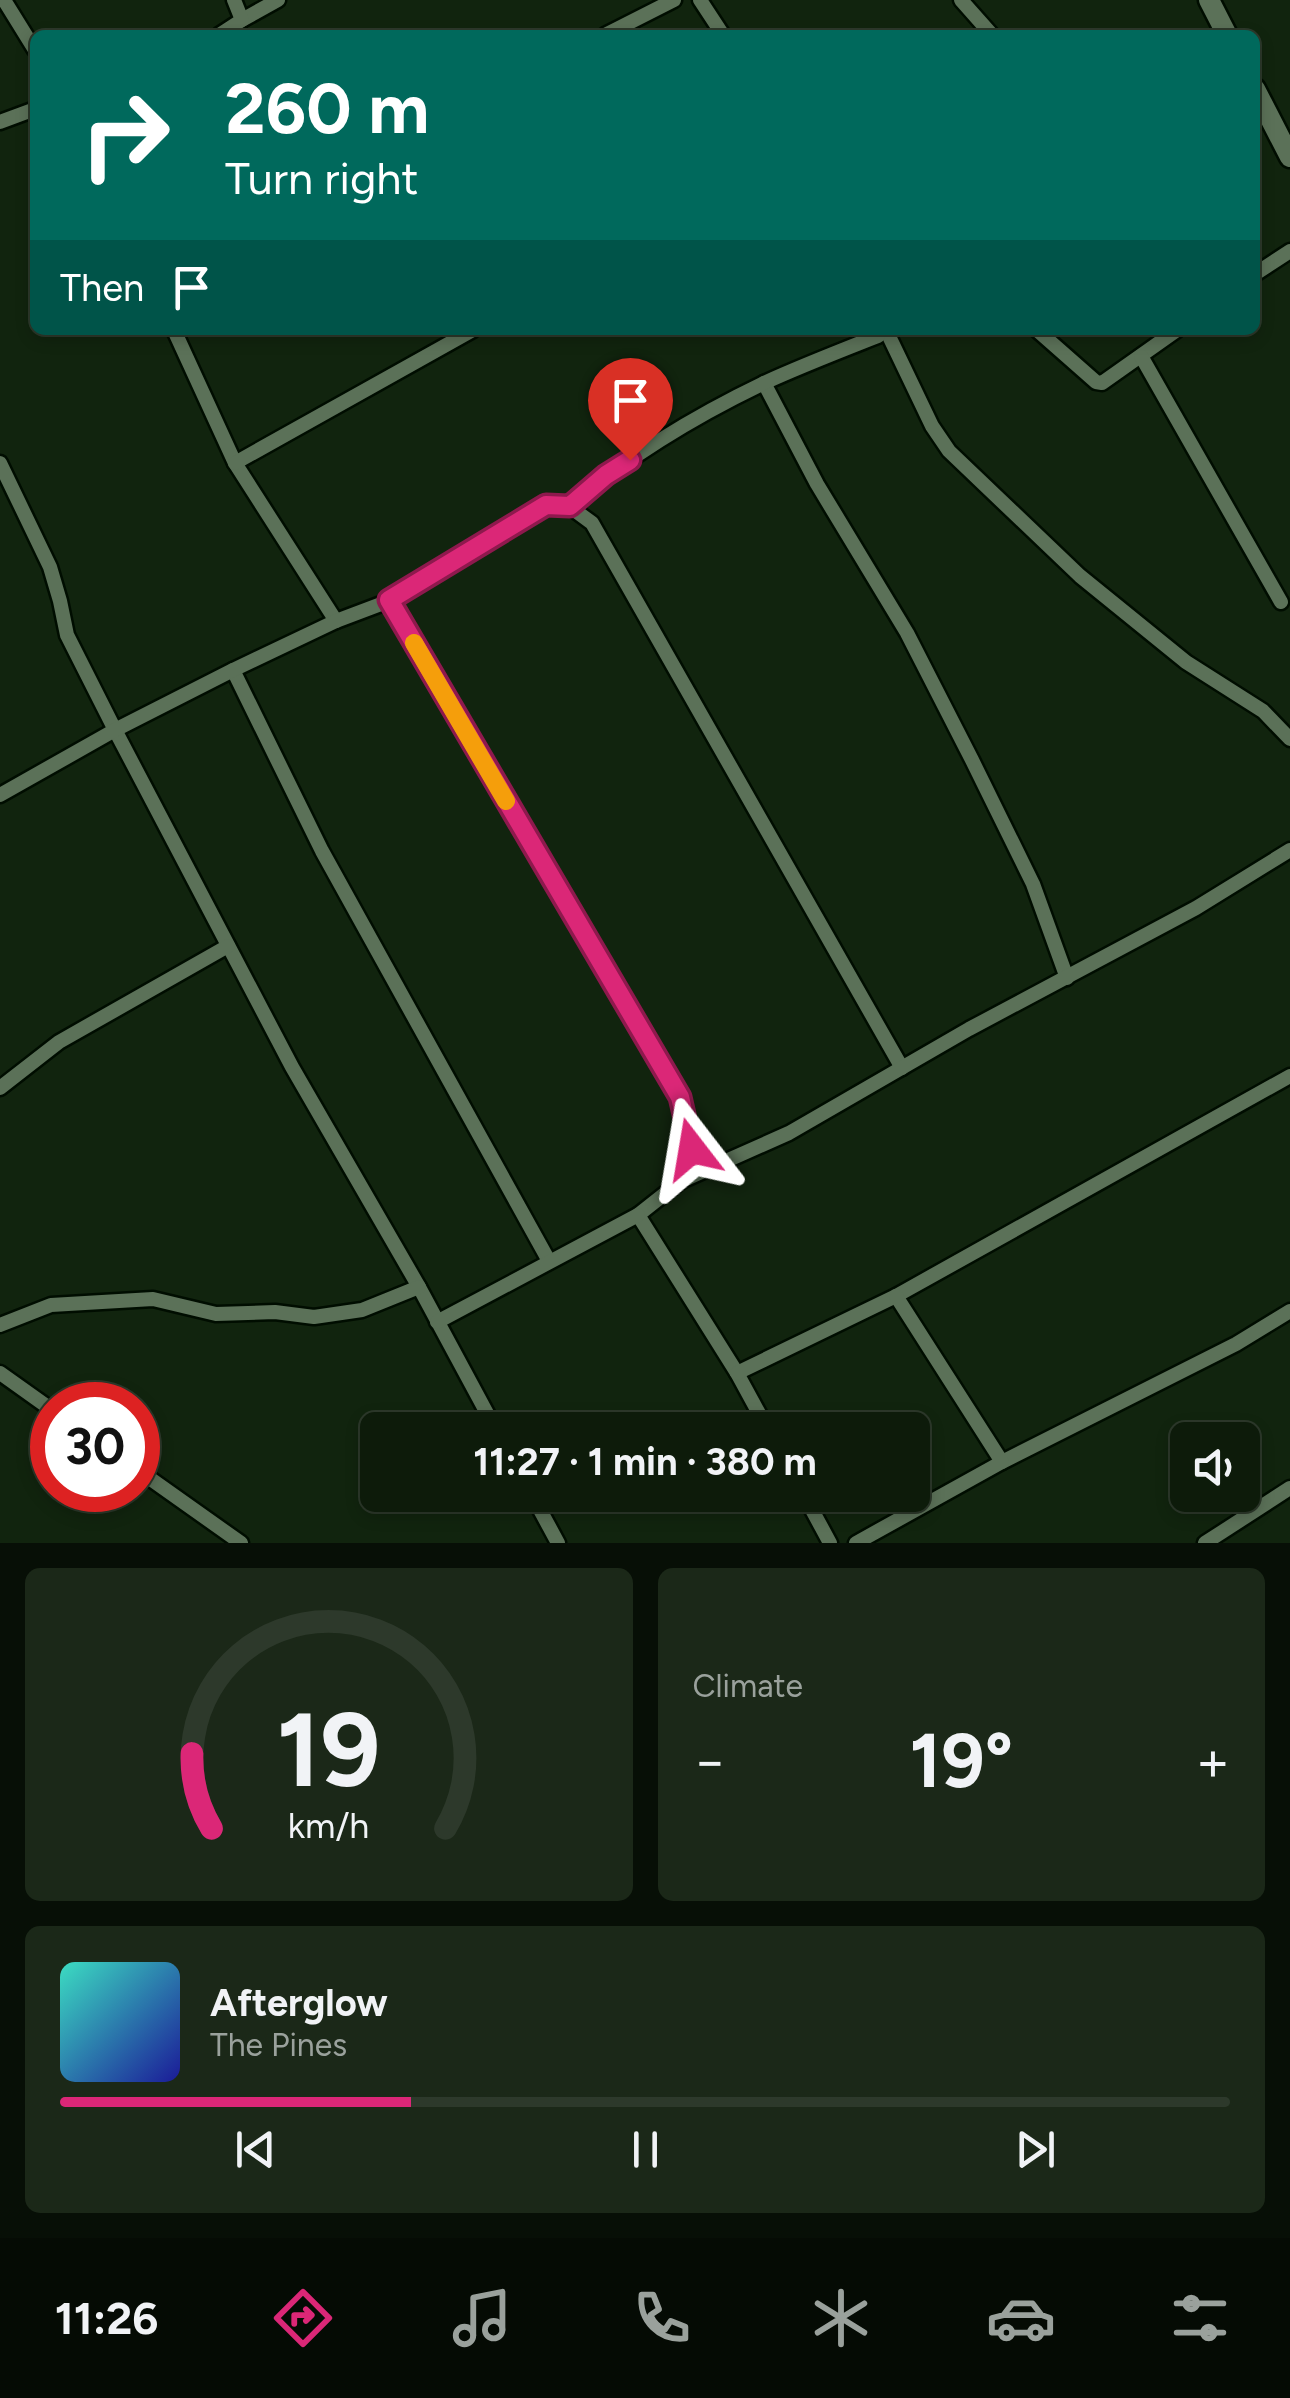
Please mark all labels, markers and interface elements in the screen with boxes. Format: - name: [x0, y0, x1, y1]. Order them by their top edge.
- text: 260 m: [225, 66, 429, 151]
- icon: right: [60, 70, 190, 200]
- text: Turn right: [225, 151, 418, 205]
- icon: arrive: [164, 260, 219, 315]
- text: Then: [60, 265, 144, 311]
- pin: [588, 358, 673, 461]
- icon: arrive: [603, 373, 658, 428]
- position arrow: [640, 1097, 744, 1201]
- speed limit sign: 30: [30, 1382, 160, 1512]
- map controls: [1170, 1422, 1260, 1512]
- button: sound: [1170, 1422, 1260, 1512]
- text: 11:27 · 1 min · 380 m: [473, 1439, 817, 1485]
- text: Climate: [693, 1667, 803, 1705]
- text: 19: [277, 1687, 381, 1812]
- text: 19°: [909, 1716, 1013, 1806]
- text: −: [693, 1728, 727, 1794]
- text: +: [1196, 1728, 1230, 1794]
- text: km/h: [288, 1804, 370, 1847]
- text: Afterglow: [210, 1980, 388, 2026]
- text: The Pines: [210, 2026, 347, 2064]
- icon: previous: [228, 2122, 283, 2177]
- icon: pause: [618, 2122, 673, 2177]
- icon: next: [1008, 2122, 1063, 2177]
- icon: directions: [268, 2283, 338, 2353]
- icon: music: [447, 2283, 517, 2353]
- icon: phone: [627, 2283, 697, 2353]
- icon: climate: [806, 2283, 876, 2353]
- icon: car: [986, 2283, 1056, 2353]
- icon: filters: [1165, 2283, 1235, 2353]
- text: 11:26: [55, 2291, 158, 2345]

